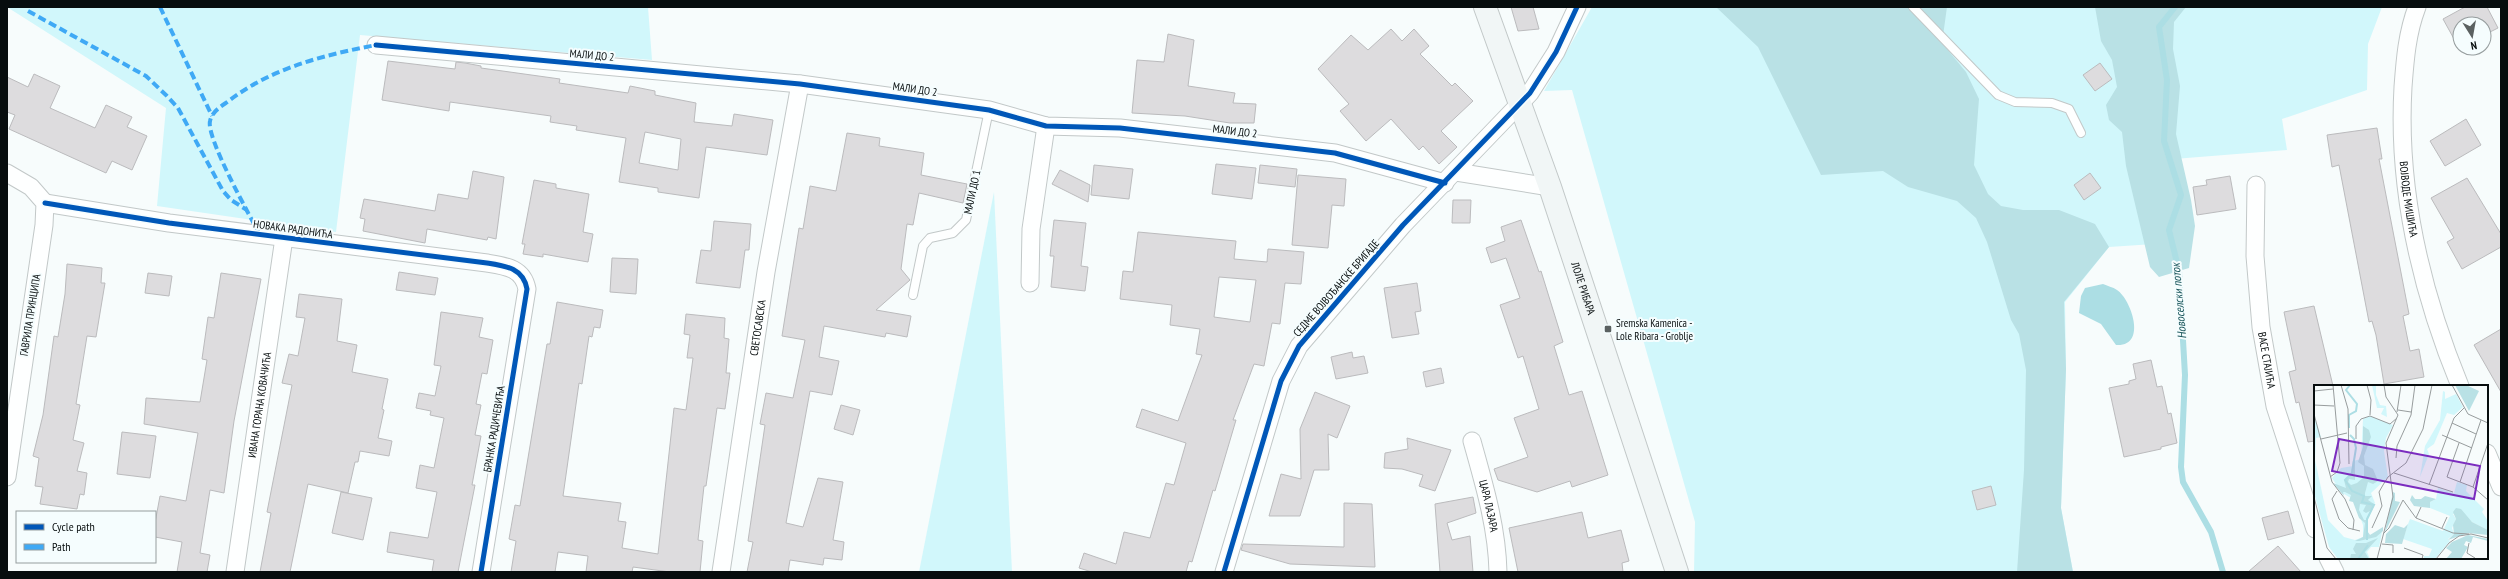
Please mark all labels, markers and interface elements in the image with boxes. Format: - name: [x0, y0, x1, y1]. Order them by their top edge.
- north arrow: [2452, 16, 2492, 56]
- text: N: [2470, 38, 2478, 53]
- street label: МАЛИ ДО 2: [569, 46, 615, 64]
- street label: МАЛИ ДО 2: [892, 79, 938, 99]
- street label: МАЛИ ДО 2: [1212, 121, 1258, 141]
- street label: ВОЈВОДЕ МИШИЋА: [2397, 161, 2421, 239]
- street label: МАЛИ ДО 1: [960, 169, 984, 215]
- street label: НОВАКА РАДОНИЋА: [252, 217, 334, 242]
- street label: СЕДМЕ ВОЈВОЂАНСКЕ БРИГАДЕ: [1290, 236, 1382, 340]
- street label: ЛОЛЕ РИБАРА: [1568, 259, 1599, 317]
- water label: Новоселски поток: [2168, 261, 2189, 339]
- street label: ГАВРИЛА ПРИНЦИПА: [17, 272, 44, 357]
- street label: СВЕТОСАВСКА: [747, 298, 769, 357]
- place label: Sremska Kamenica - Lole Ribara - Groblje: [1616, 316, 1693, 343]
- marker: Sremska Kamenica - Lole Ribara - Groblje: [1603, 324, 1613, 334]
- street label: ВАСЕ СТАЈИЋА: [2255, 331, 2279, 390]
- street label: ИВАНА ГОРАНА КОВАЧИЋА: [245, 350, 274, 459]
- street label: БРАНКА РАДИЧЕВИЋА: [480, 384, 508, 473]
- inset map: [2314, 385, 2488, 559]
- street label: ЦАРА ЛАЗАРА: [1476, 478, 1501, 534]
- legend: [16, 511, 156, 563]
- text: Cycle path: [52, 519, 95, 534]
- text: Path: [52, 539, 70, 554]

